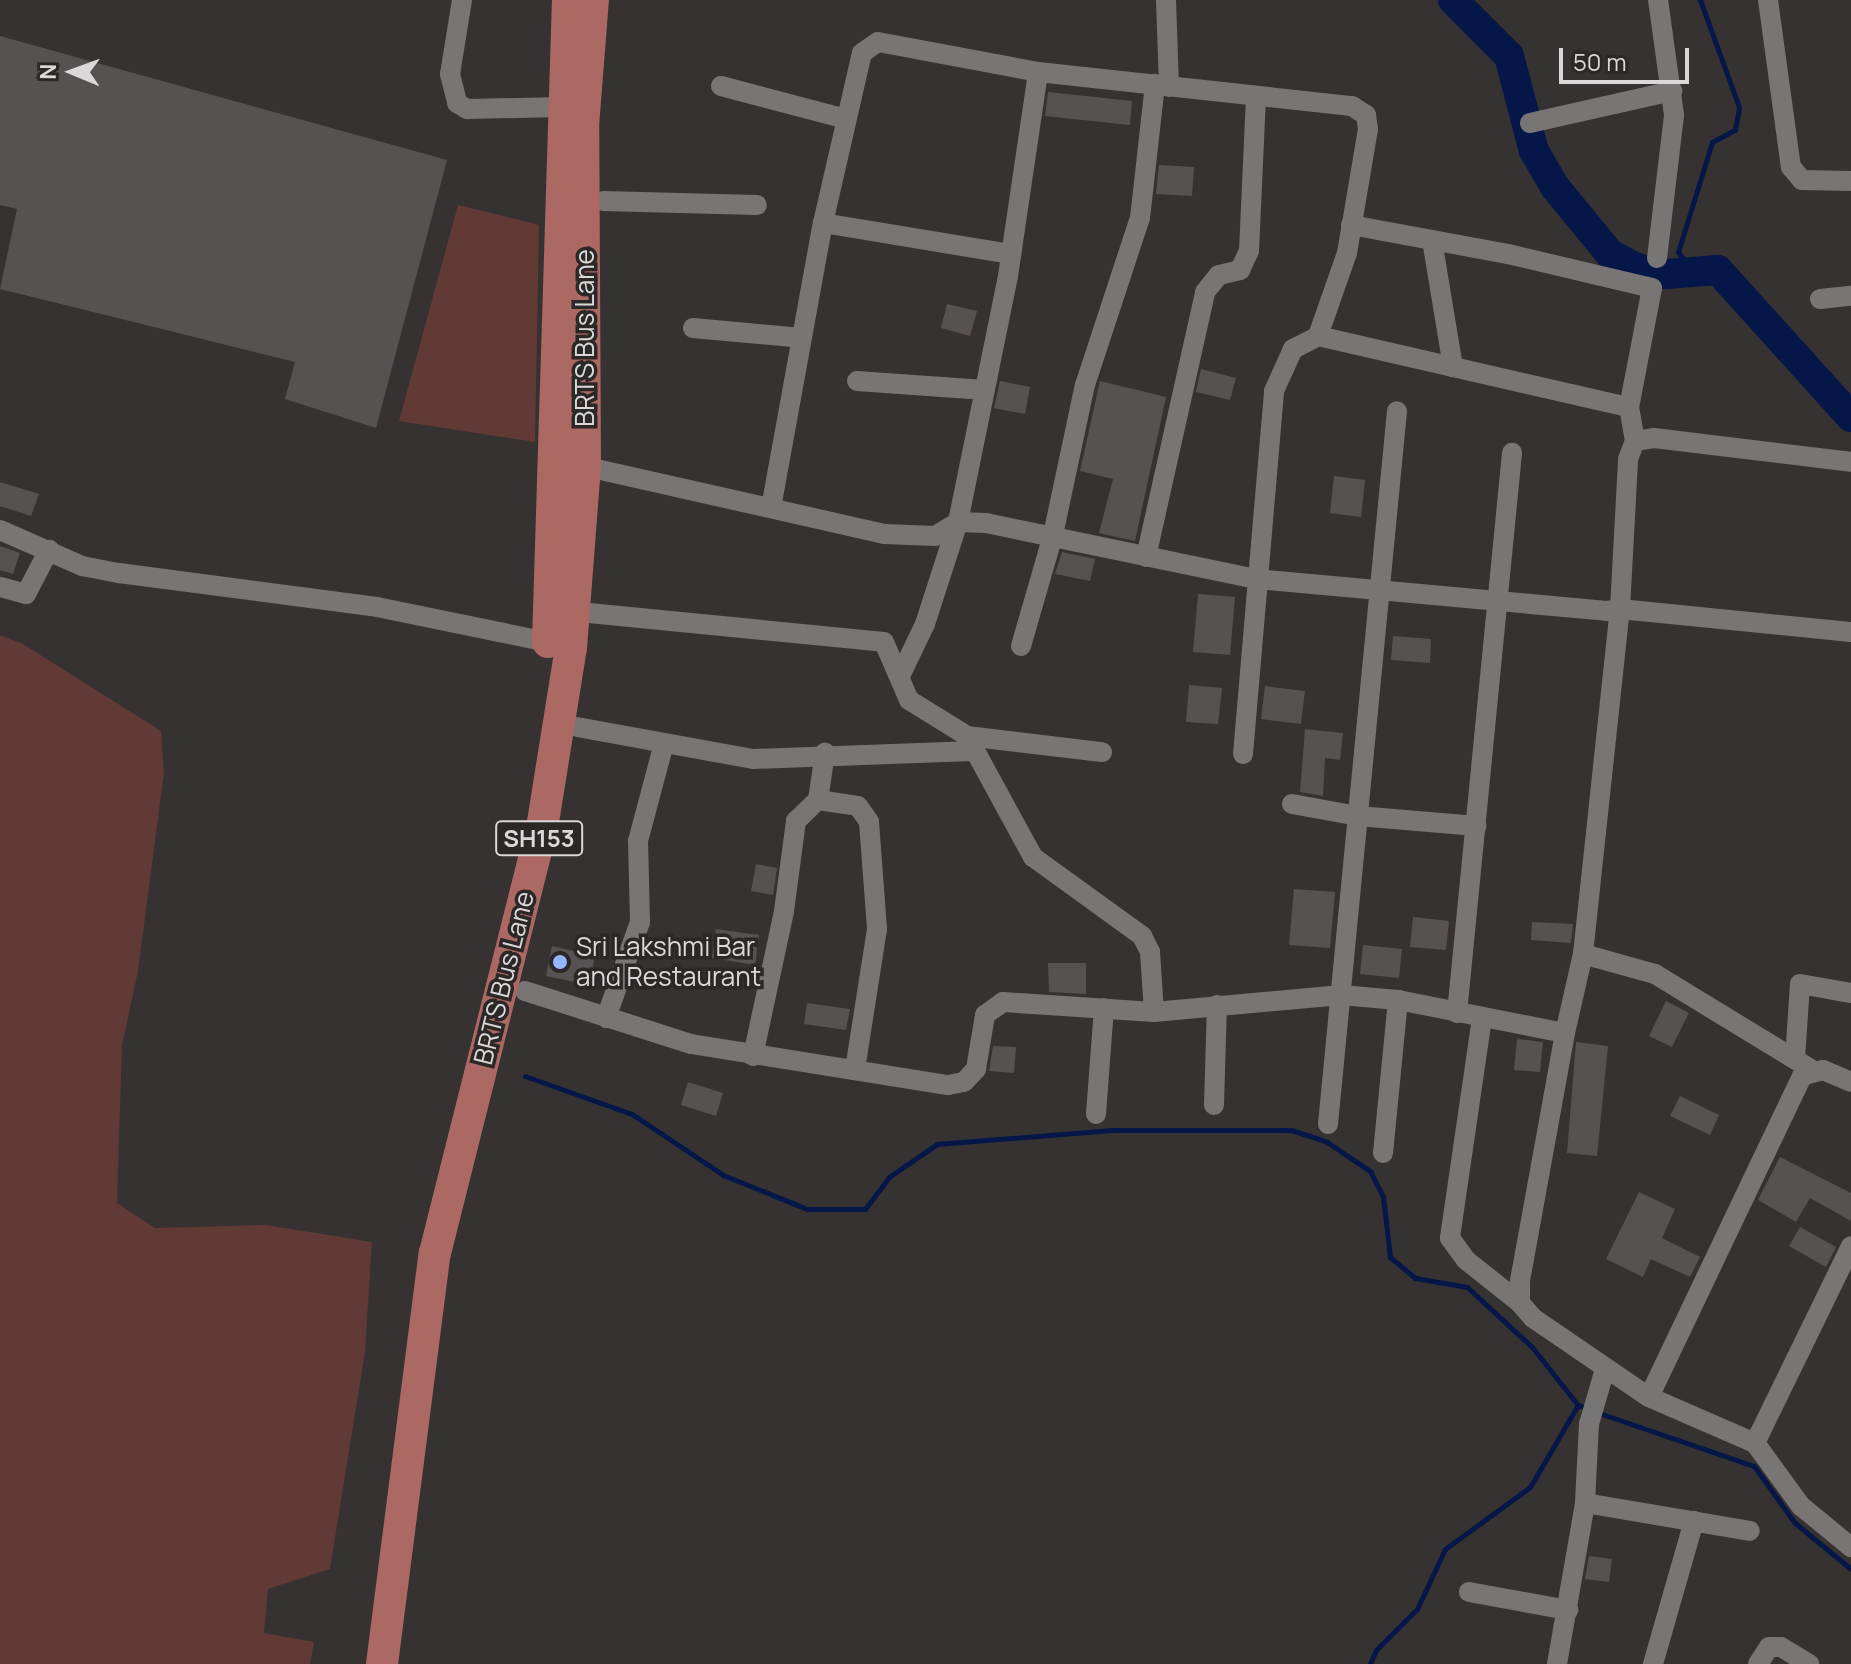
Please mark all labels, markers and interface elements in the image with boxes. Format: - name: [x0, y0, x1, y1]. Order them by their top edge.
- north arrow: [32, 32, 112, 112]
- scale bar: [1563, 32, 1693, 82]
- text: 50 m: [1573, 45, 1627, 78]
- text: N: [33, 63, 63, 80]
- street label: BRTS Bus Lane: [569, 249, 601, 427]
- road number: SH153: [495, 818, 583, 858]
- street label: BRTS Bus Lane: [467, 888, 541, 1068]
- place label: Sri Lakshmi Bar and Restaurant: [576, 931, 761, 992]
- marker: Sri Lakshmi Bar and Restaurant: [551, 953, 569, 971]

